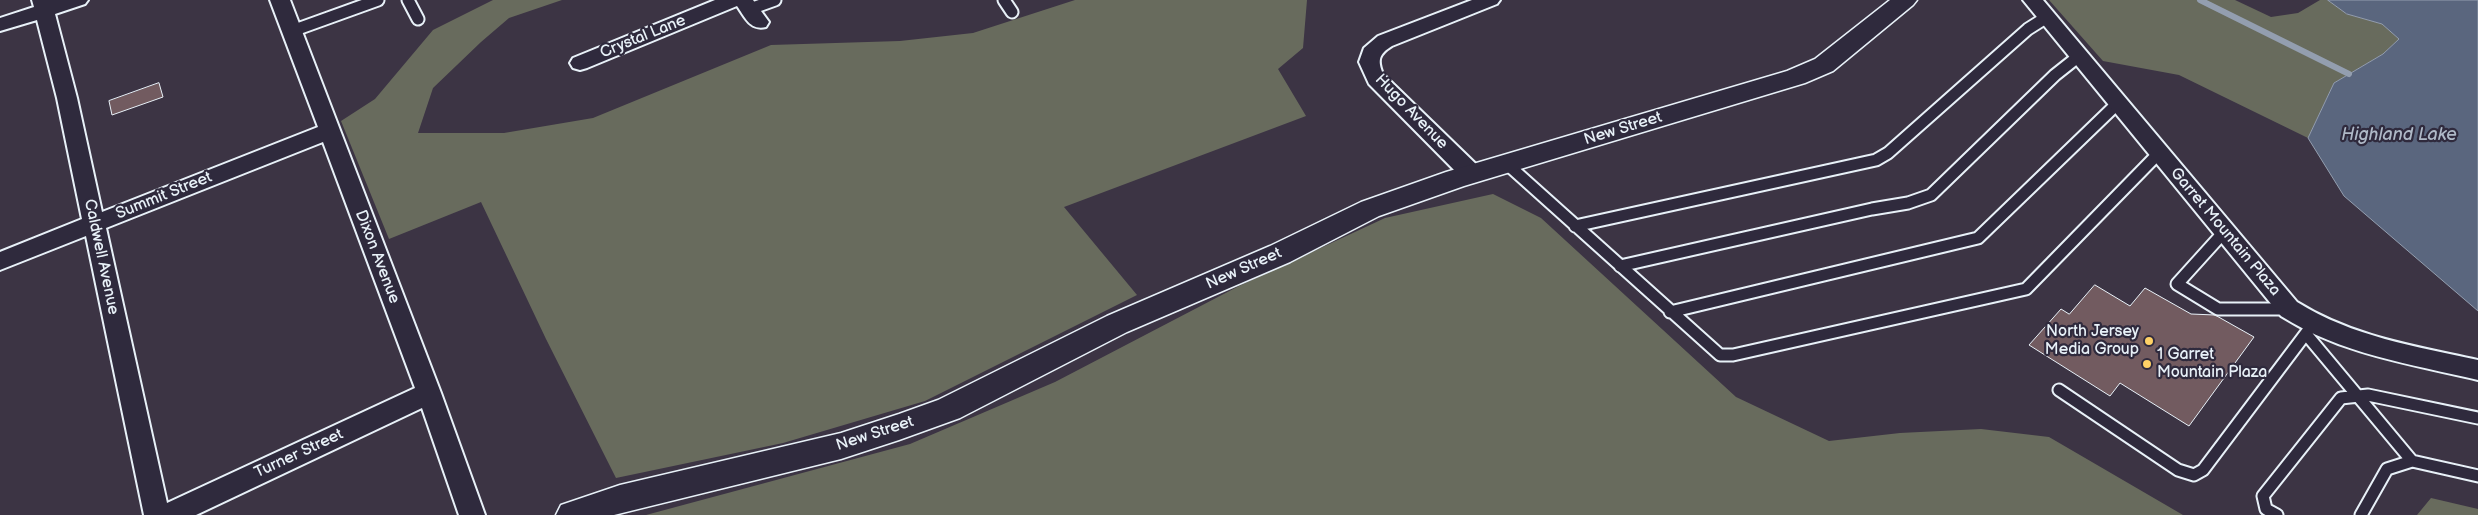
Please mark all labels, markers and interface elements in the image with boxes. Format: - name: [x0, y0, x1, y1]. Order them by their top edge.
- street label: Crystal Lane: [597, 11, 689, 63]
- street label: Hugo Avenue: [1370, 70, 1452, 154]
- street label: New Street: [1582, 108, 1664, 150]
- water label: Highland Lake: [2341, 124, 2457, 146]
- street label: Garret Mountain Plaza: [2166, 164, 2284, 300]
- street label: Summit Street: [113, 168, 215, 224]
- street label: Caldwell Avenue: [79, 197, 123, 317]
- street label: Dixon Avenue: [350, 208, 404, 306]
- street label: New Street: [1203, 244, 1285, 294]
- place label: North Jersey Media Group: [2045, 322, 2139, 360]
- marker: North Jersey Media Group: [2143, 335, 2155, 347]
- place label: 1 Garret Mountain Plaza: [2157, 345, 2267, 383]
- marker: 1 Garret Mountain Plaza: [2141, 358, 2153, 370]
- street label: New Street: [834, 412, 916, 456]
- street label: Turner Street: [252, 425, 346, 483]

